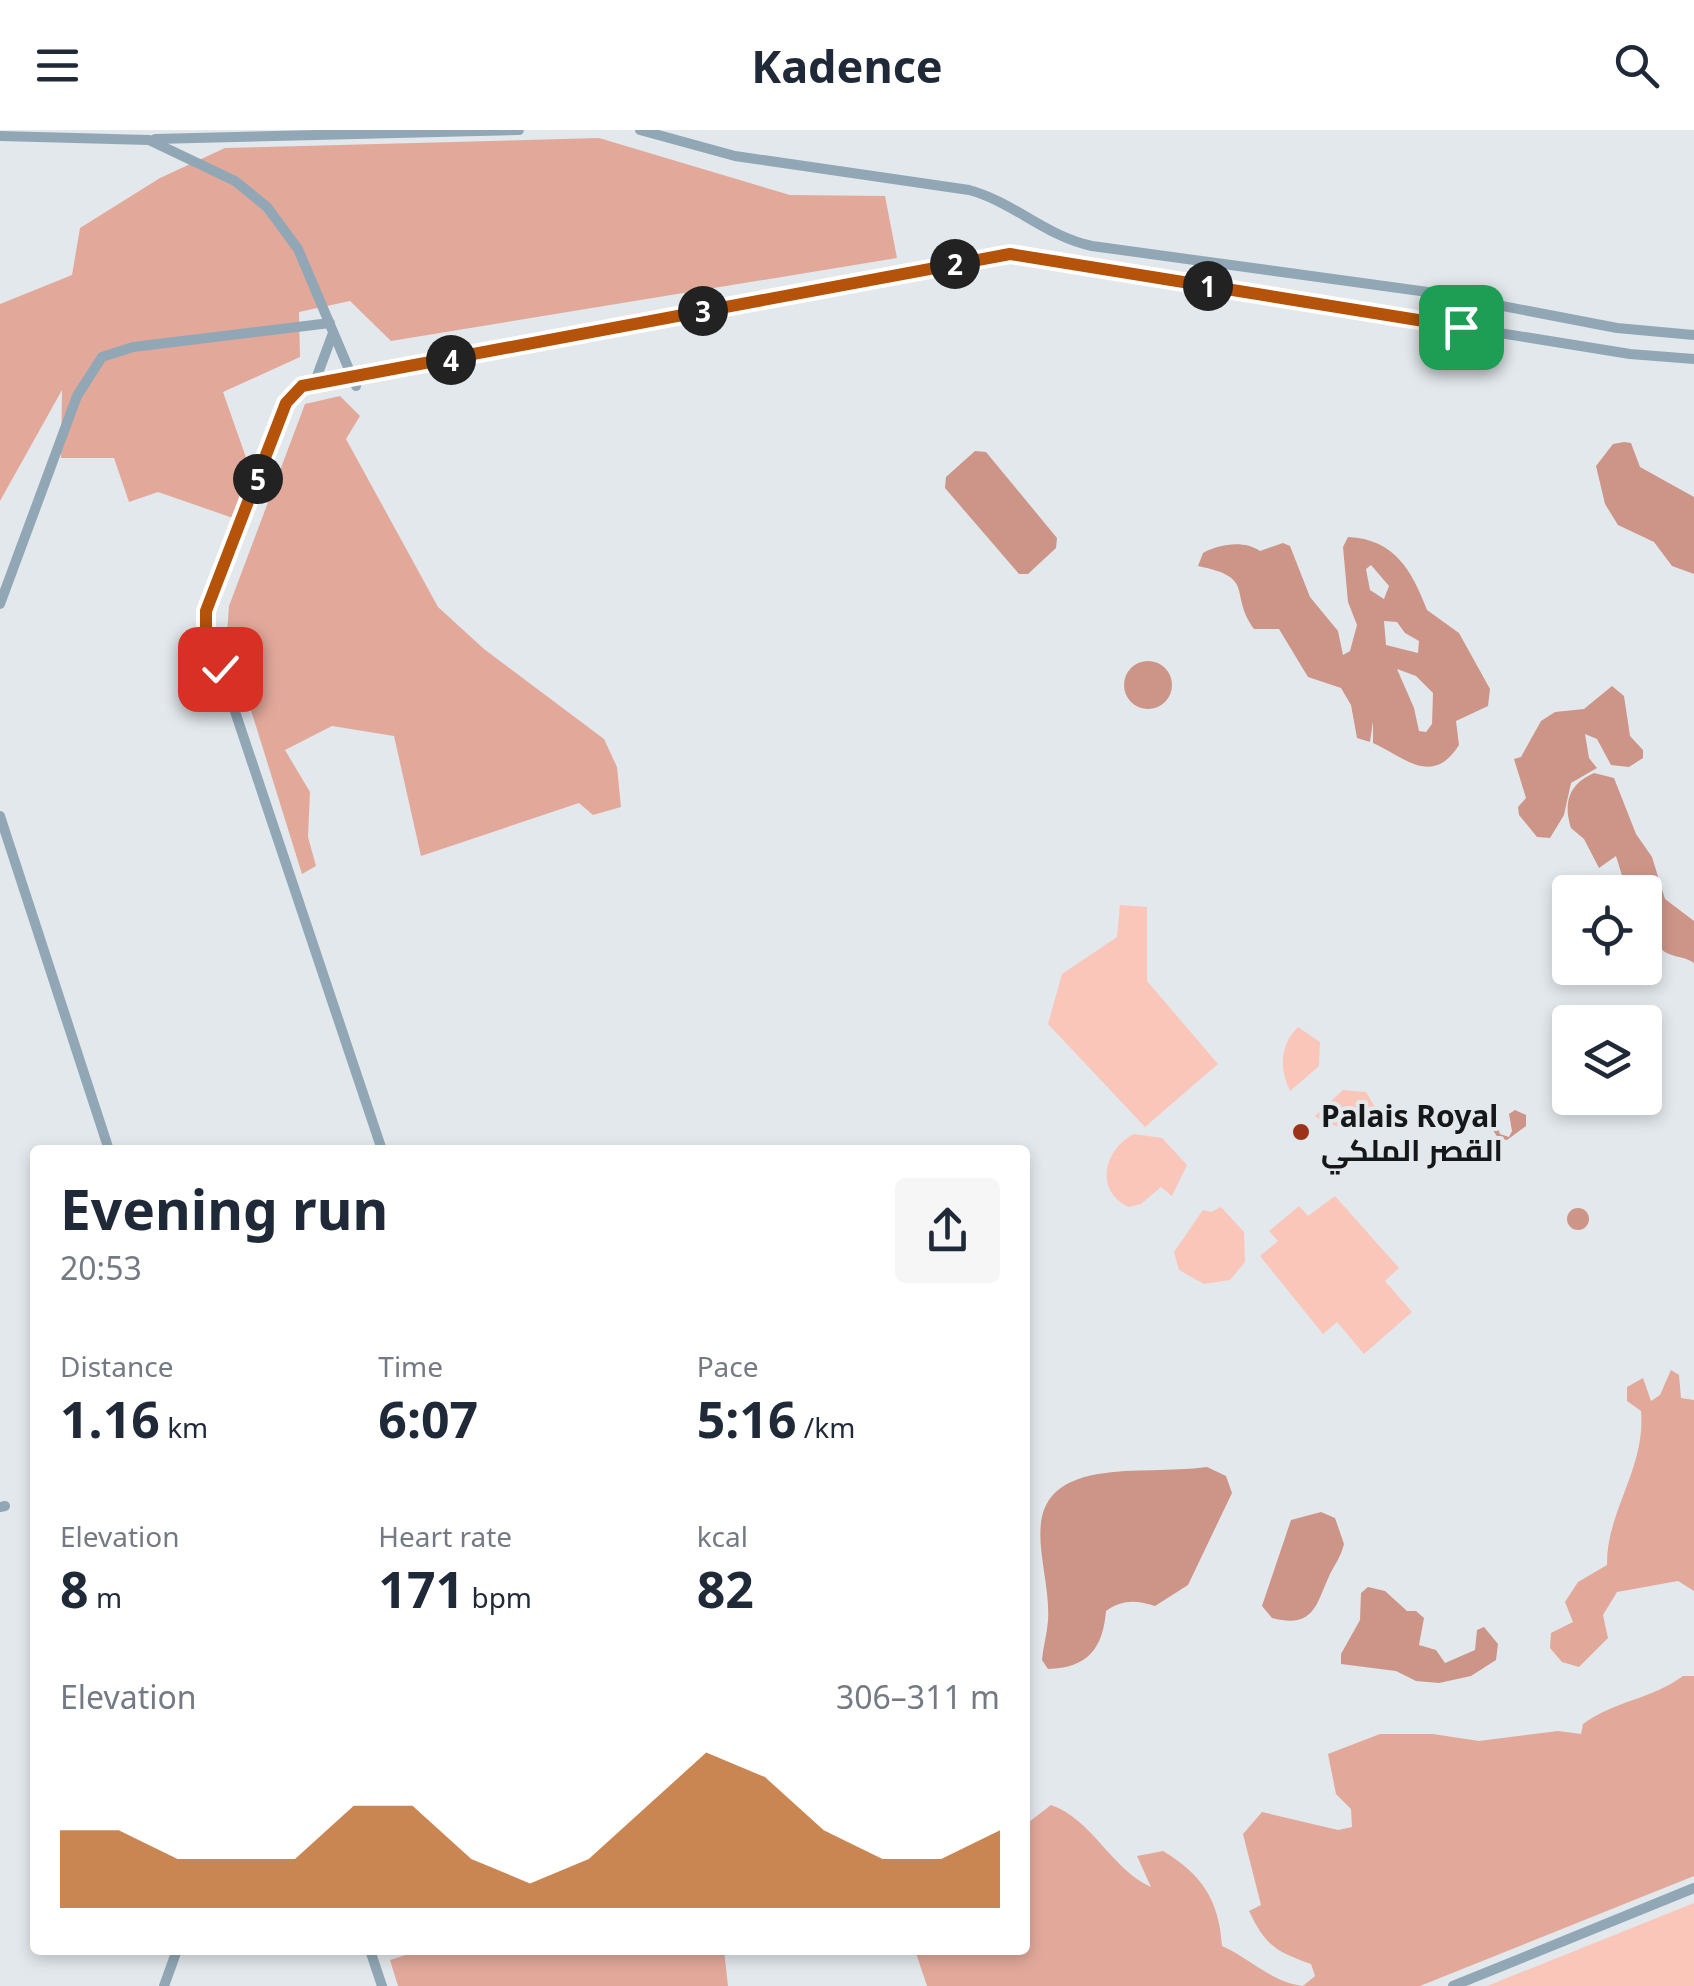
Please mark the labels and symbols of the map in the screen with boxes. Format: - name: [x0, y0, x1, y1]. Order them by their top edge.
- pin: 2: [930, 239, 980, 289]
- pin: 1: [1183, 261, 1233, 311]
- pin: [1419, 285, 1504, 370]
- pin: 3: [678, 286, 728, 336]
- pin: 4: [426, 335, 476, 385]
- pin: 5: [233, 454, 283, 504]
- pin: [178, 627, 263, 712]
- place label: Palais Royal القصر الملكي: [1321, 1095, 1503, 1175]
- marker: Palais Royal القصر الملكي: [1290, 1121, 1312, 1143]

